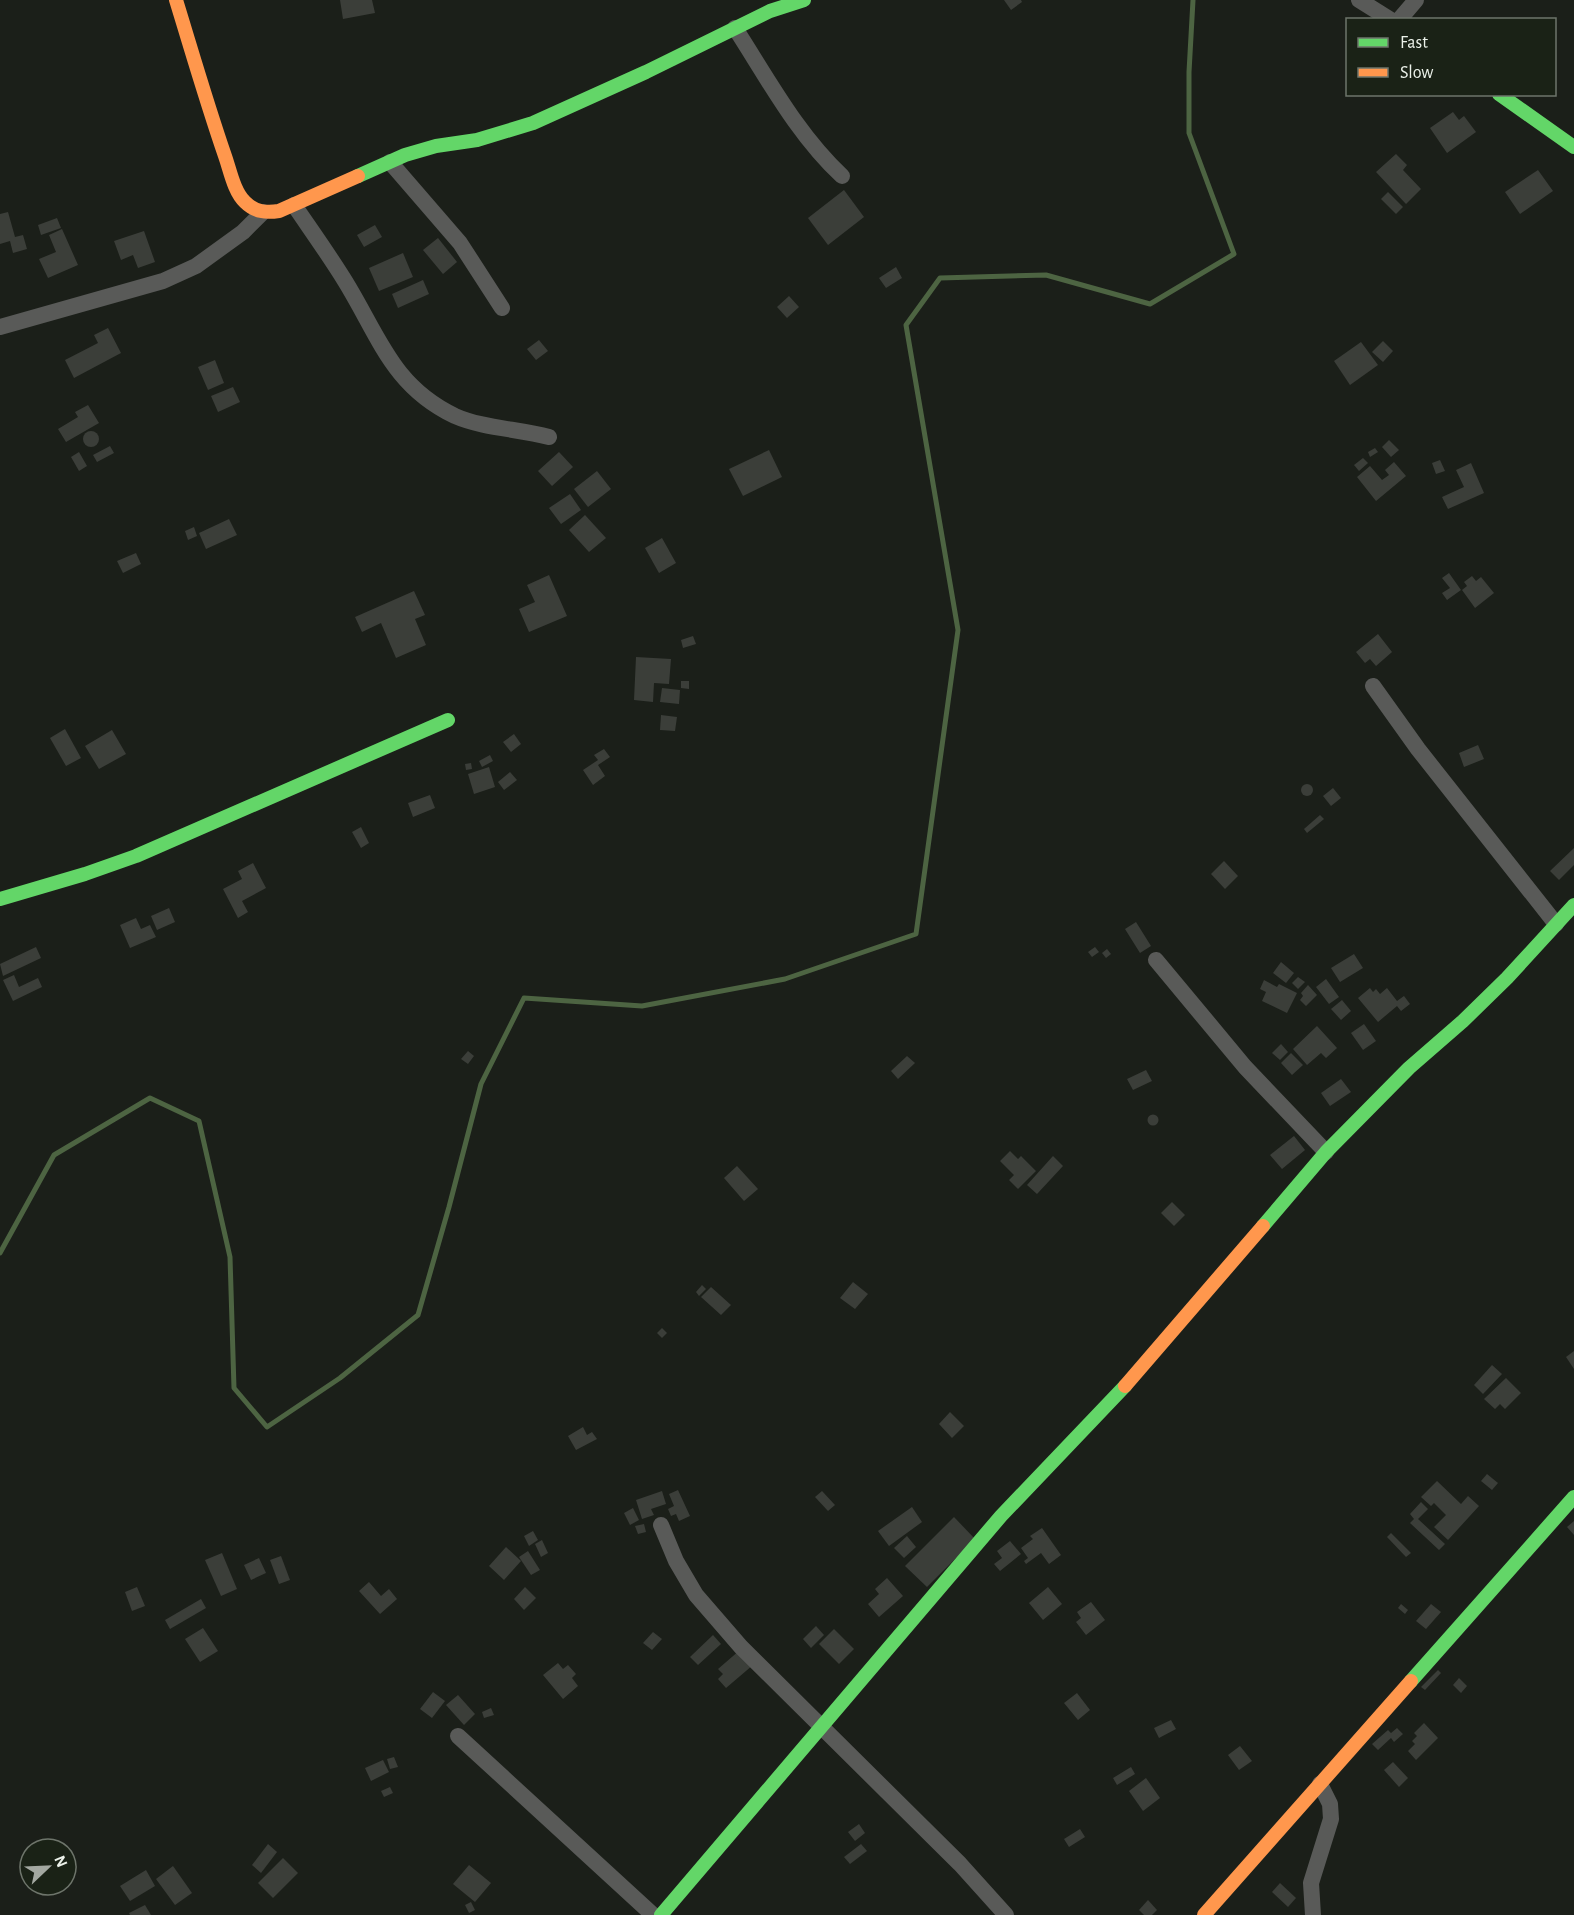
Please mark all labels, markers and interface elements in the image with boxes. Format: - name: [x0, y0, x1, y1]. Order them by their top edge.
- legend: [1346, 18, 1556, 96]
- text: Fast: [1400, 34, 1428, 52]
- text: Slow: [1400, 64, 1433, 82]
- north arrow: [18, 1837, 78, 1897]
- text: N: [51, 1853, 70, 1870]

